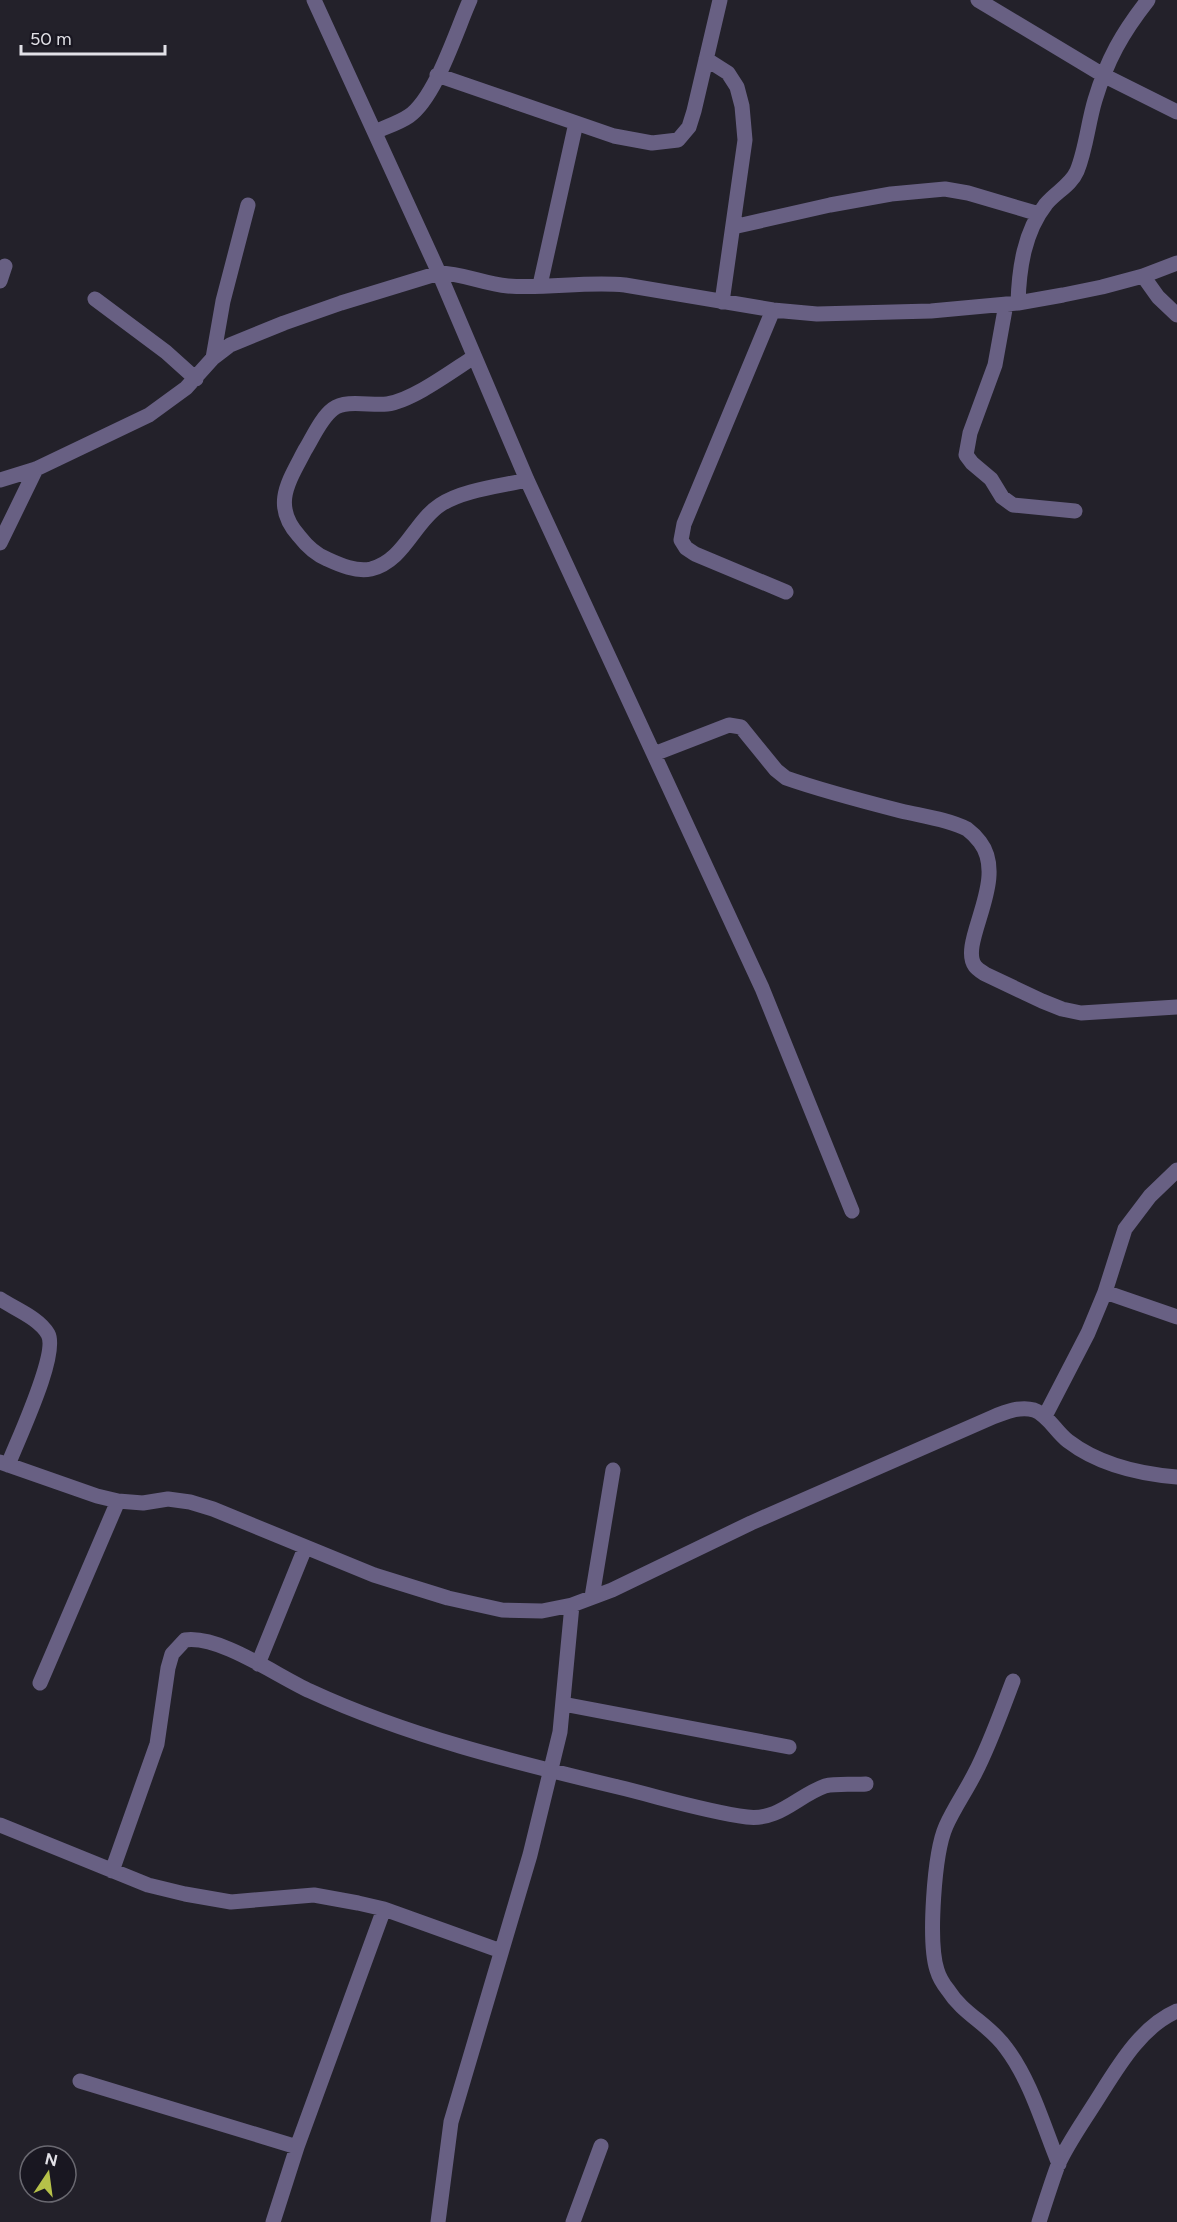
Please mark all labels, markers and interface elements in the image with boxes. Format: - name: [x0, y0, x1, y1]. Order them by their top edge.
- scale bar: [21, 18, 165, 56]
- text: 50 m: [30, 28, 72, 50]
- north arrow: [18, 2144, 78, 2204]
- text: N: [43, 2149, 59, 2171]

